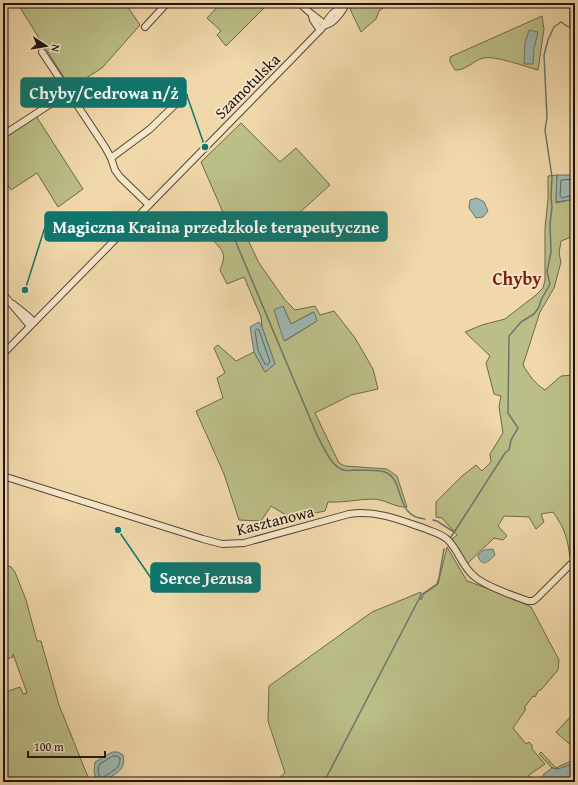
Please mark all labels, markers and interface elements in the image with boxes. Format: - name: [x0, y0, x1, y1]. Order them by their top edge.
- north arrow: [26, 26, 66, 66]
- text: N: [47, 43, 64, 54]
- street label: Szamotulska: [209, 47, 286, 124]
- callout: Chyby/Cedrowa n/ż: [21, 78, 186, 107]
- text: Chyby/Cedrowa n/ż: [29, 80, 179, 105]
- callout: Magiczna Kraina przedzkole terapeutyczne: [45, 212, 387, 241]
- text: Magiczna Kraina przedzkole terapeutyczne: [53, 214, 379, 239]
- district label: Chyby: [492, 265, 542, 292]
- street label: Kasztanowa: [234, 499, 317, 541]
- callout: Serce Jezusa: [151, 563, 260, 592]
- text: Serce Jezusa: [160, 565, 253, 590]
- scale bar: [28, 733, 105, 759]
- text: 100 m: [34, 738, 64, 755]

